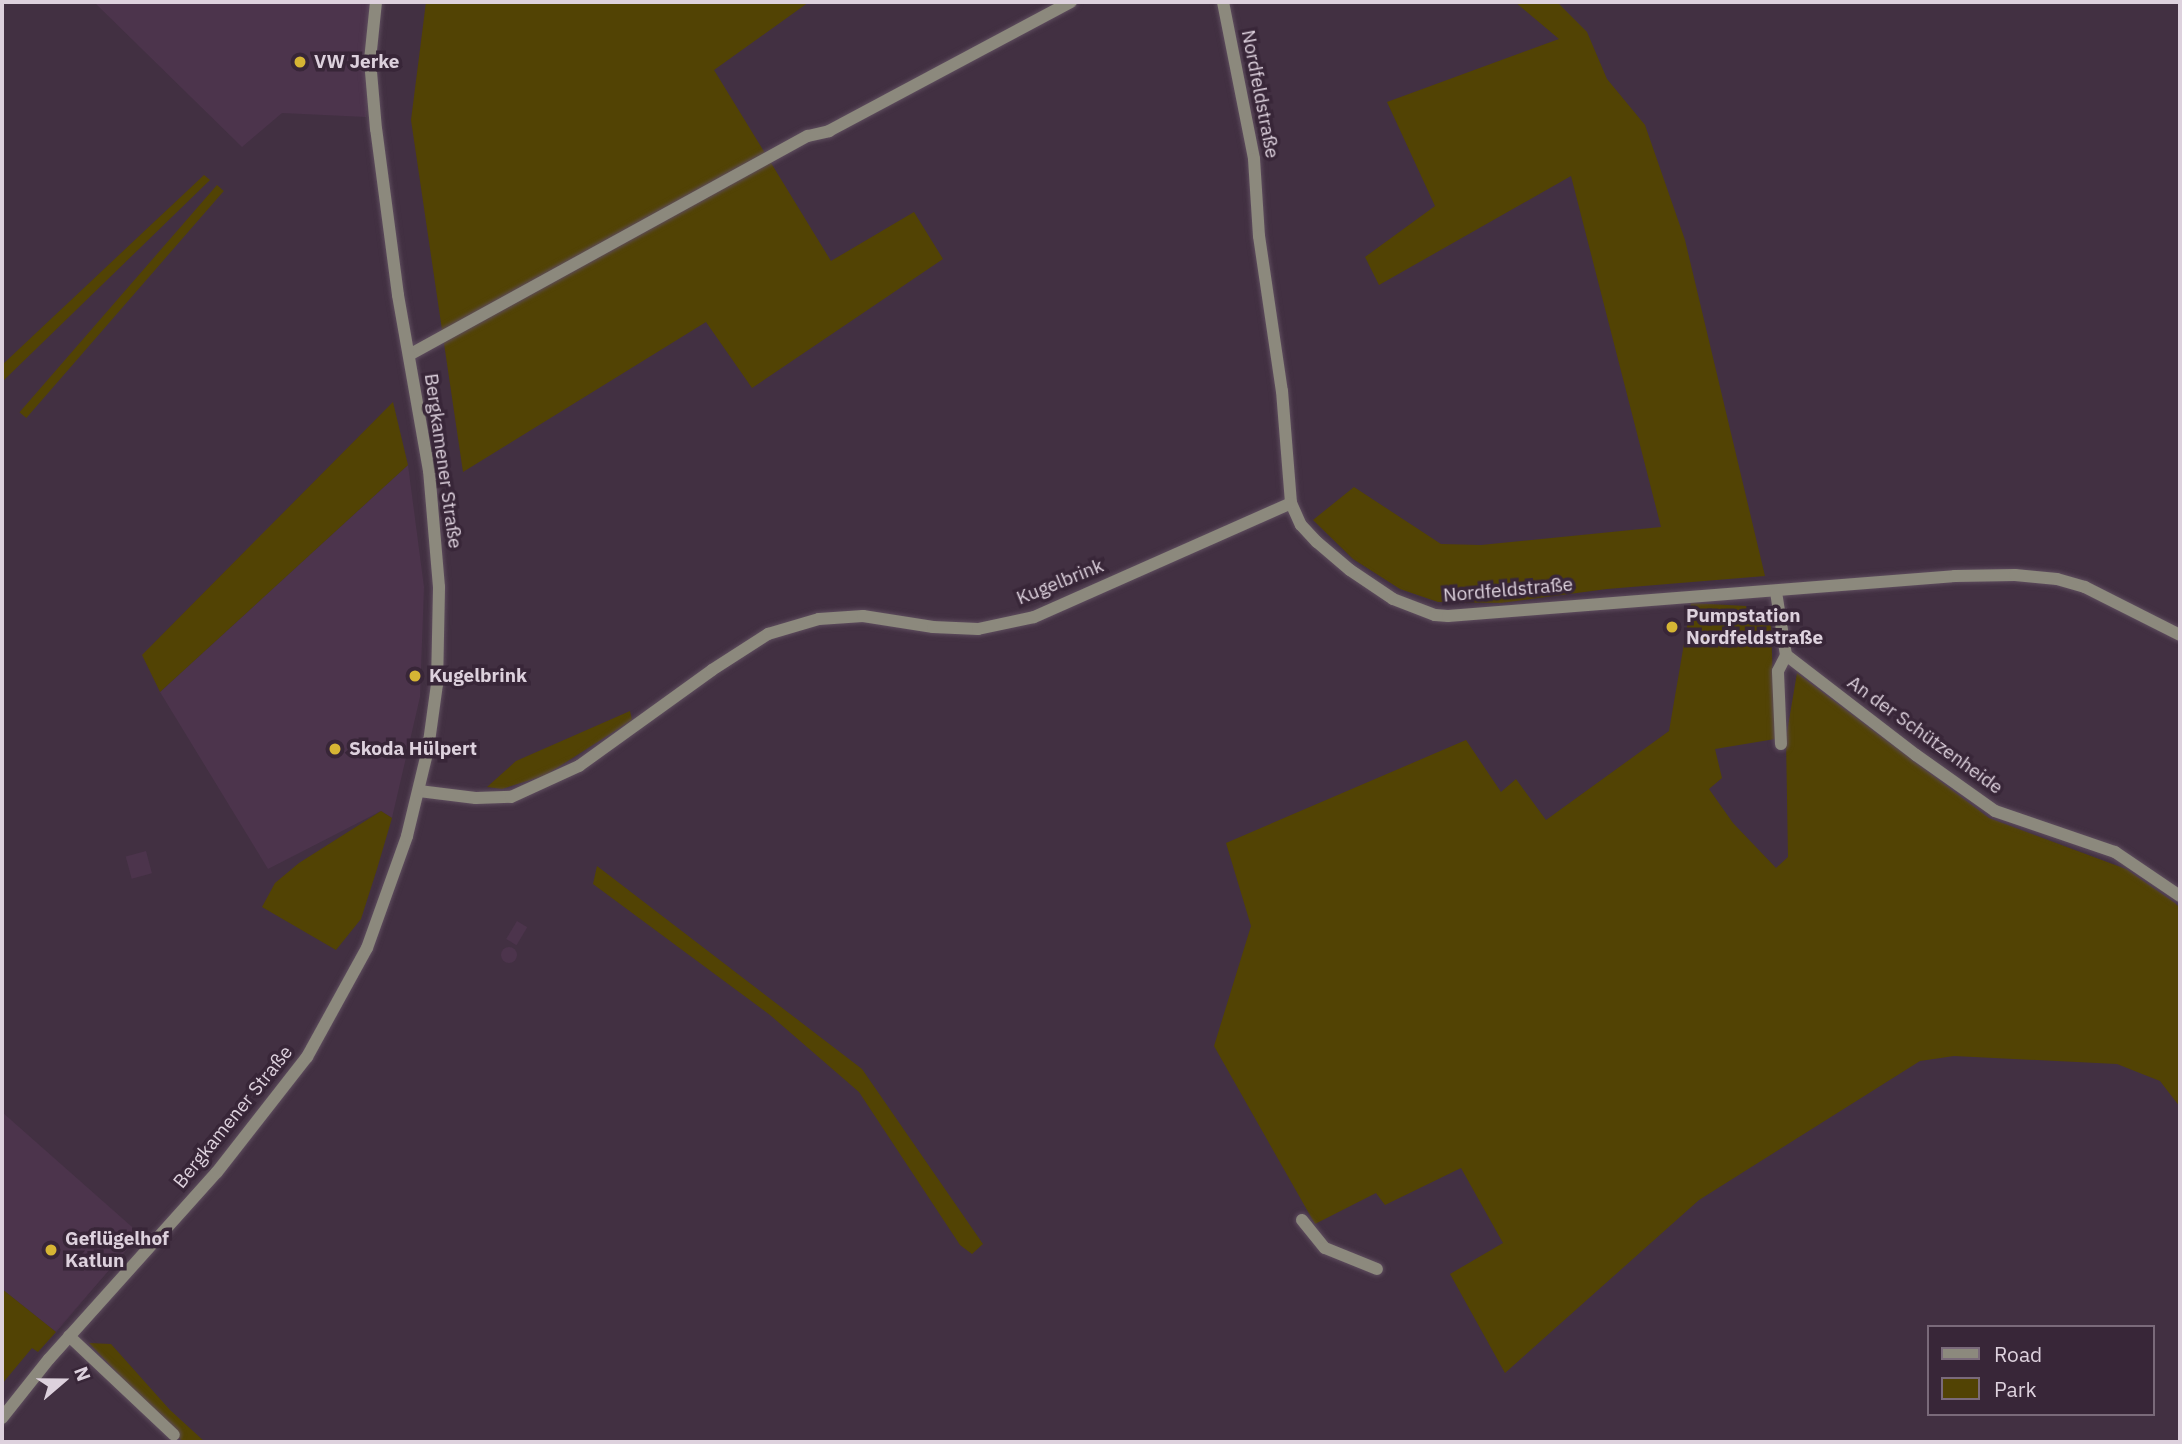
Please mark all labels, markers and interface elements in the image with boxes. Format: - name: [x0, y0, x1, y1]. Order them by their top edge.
- street label: Nordfeldstraße: [1236, 28, 1284, 160]
- place label: VW Jerke: [314, 51, 399, 73]
- marker: VW Jerke: [292, 54, 308, 70]
- street label: Bergkamener Straße: [419, 372, 467, 550]
- street label: Kugelbrink: [1013, 554, 1107, 610]
- street label: Nordfeldstraße: [1442, 573, 1574, 607]
- place label: Pumpstation Nordfeldstraße: [1686, 605, 1823, 649]
- marker: Pumpstation Nordfeldstraße: [1664, 619, 1680, 635]
- place label: Kugelbrink: [429, 665, 527, 687]
- marker: Kugelbrink: [407, 668, 423, 684]
- street label: An der Schützenheide: [1843, 671, 2007, 799]
- place label: Skoda Hülpert: [349, 738, 477, 760]
- marker: Skoda Hülpert: [327, 741, 343, 757]
- street label: Bergkamener Straße: [169, 1041, 297, 1193]
- place label: Geflügelhof Katlun: [65, 1228, 169, 1272]
- marker: Geflügelhof Katlun: [43, 1242, 59, 1258]
- legend: [1926, 1325, 2154, 1416]
- text: Road: [1994, 1340, 2042, 1368]
- north arrow: [28, 1346, 98, 1416]
- text: N: [69, 1363, 96, 1384]
- text: Park: [1994, 1375, 2037, 1403]

